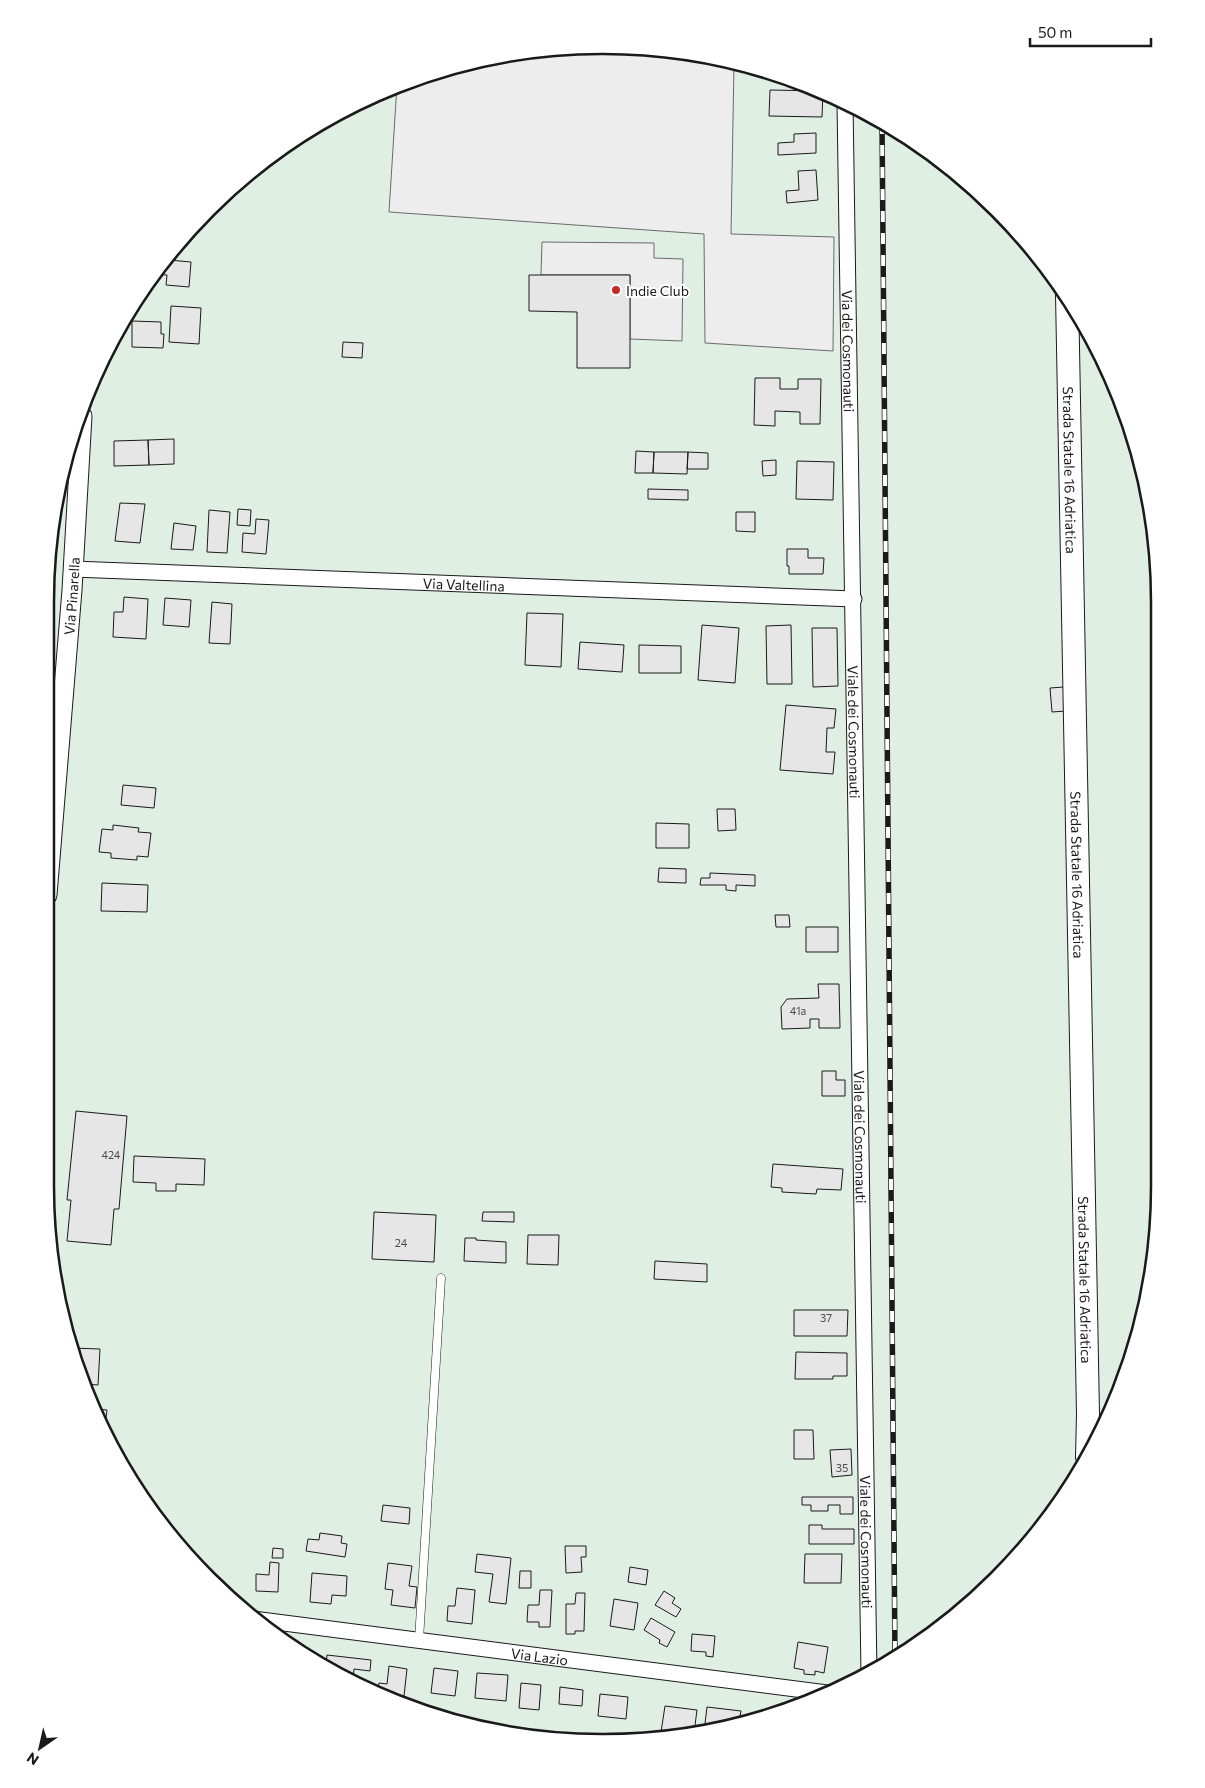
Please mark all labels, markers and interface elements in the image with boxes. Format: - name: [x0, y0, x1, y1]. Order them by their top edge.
- scale bar: [1030, 15, 1151, 47]
- text: 50 m: [1038, 23, 1072, 41]
- place label: Indie Club: [626, 282, 689, 299]
- marker: Indie Club: [610, 284, 622, 296]
- street label: Via dei Cosmonauti: [839, 290, 858, 412]
- street label: Strada Statale 16 Adriatica: [1060, 386, 1080, 554]
- street label: Via Pinarella: [60, 556, 82, 636]
- street label: Via Valtellina: [422, 574, 505, 594]
- street label: Viale dei Cosmonauti: [845, 665, 864, 799]
- street label: Strada Statale 16 Adriatica: [1068, 791, 1088, 959]
- house number: 41a: [790, 1004, 806, 1017]
- street label: Viale dei Cosmonauti: [851, 1070, 870, 1204]
- house number: 424: [102, 1148, 121, 1161]
- street label: Strada Statale 16 Adriatica: [1075, 1196, 1096, 1364]
- house number: 24: [395, 1236, 408, 1249]
- house number: 37: [820, 1311, 832, 1324]
- house number: 35: [836, 1461, 848, 1474]
- street label: Viale dei Cosmonauti: [857, 1475, 876, 1609]
- street label: Via Lazio: [510, 1644, 569, 1668]
- north arrow: [15, 1723, 65, 1773]
- text: N: [23, 1749, 42, 1769]

